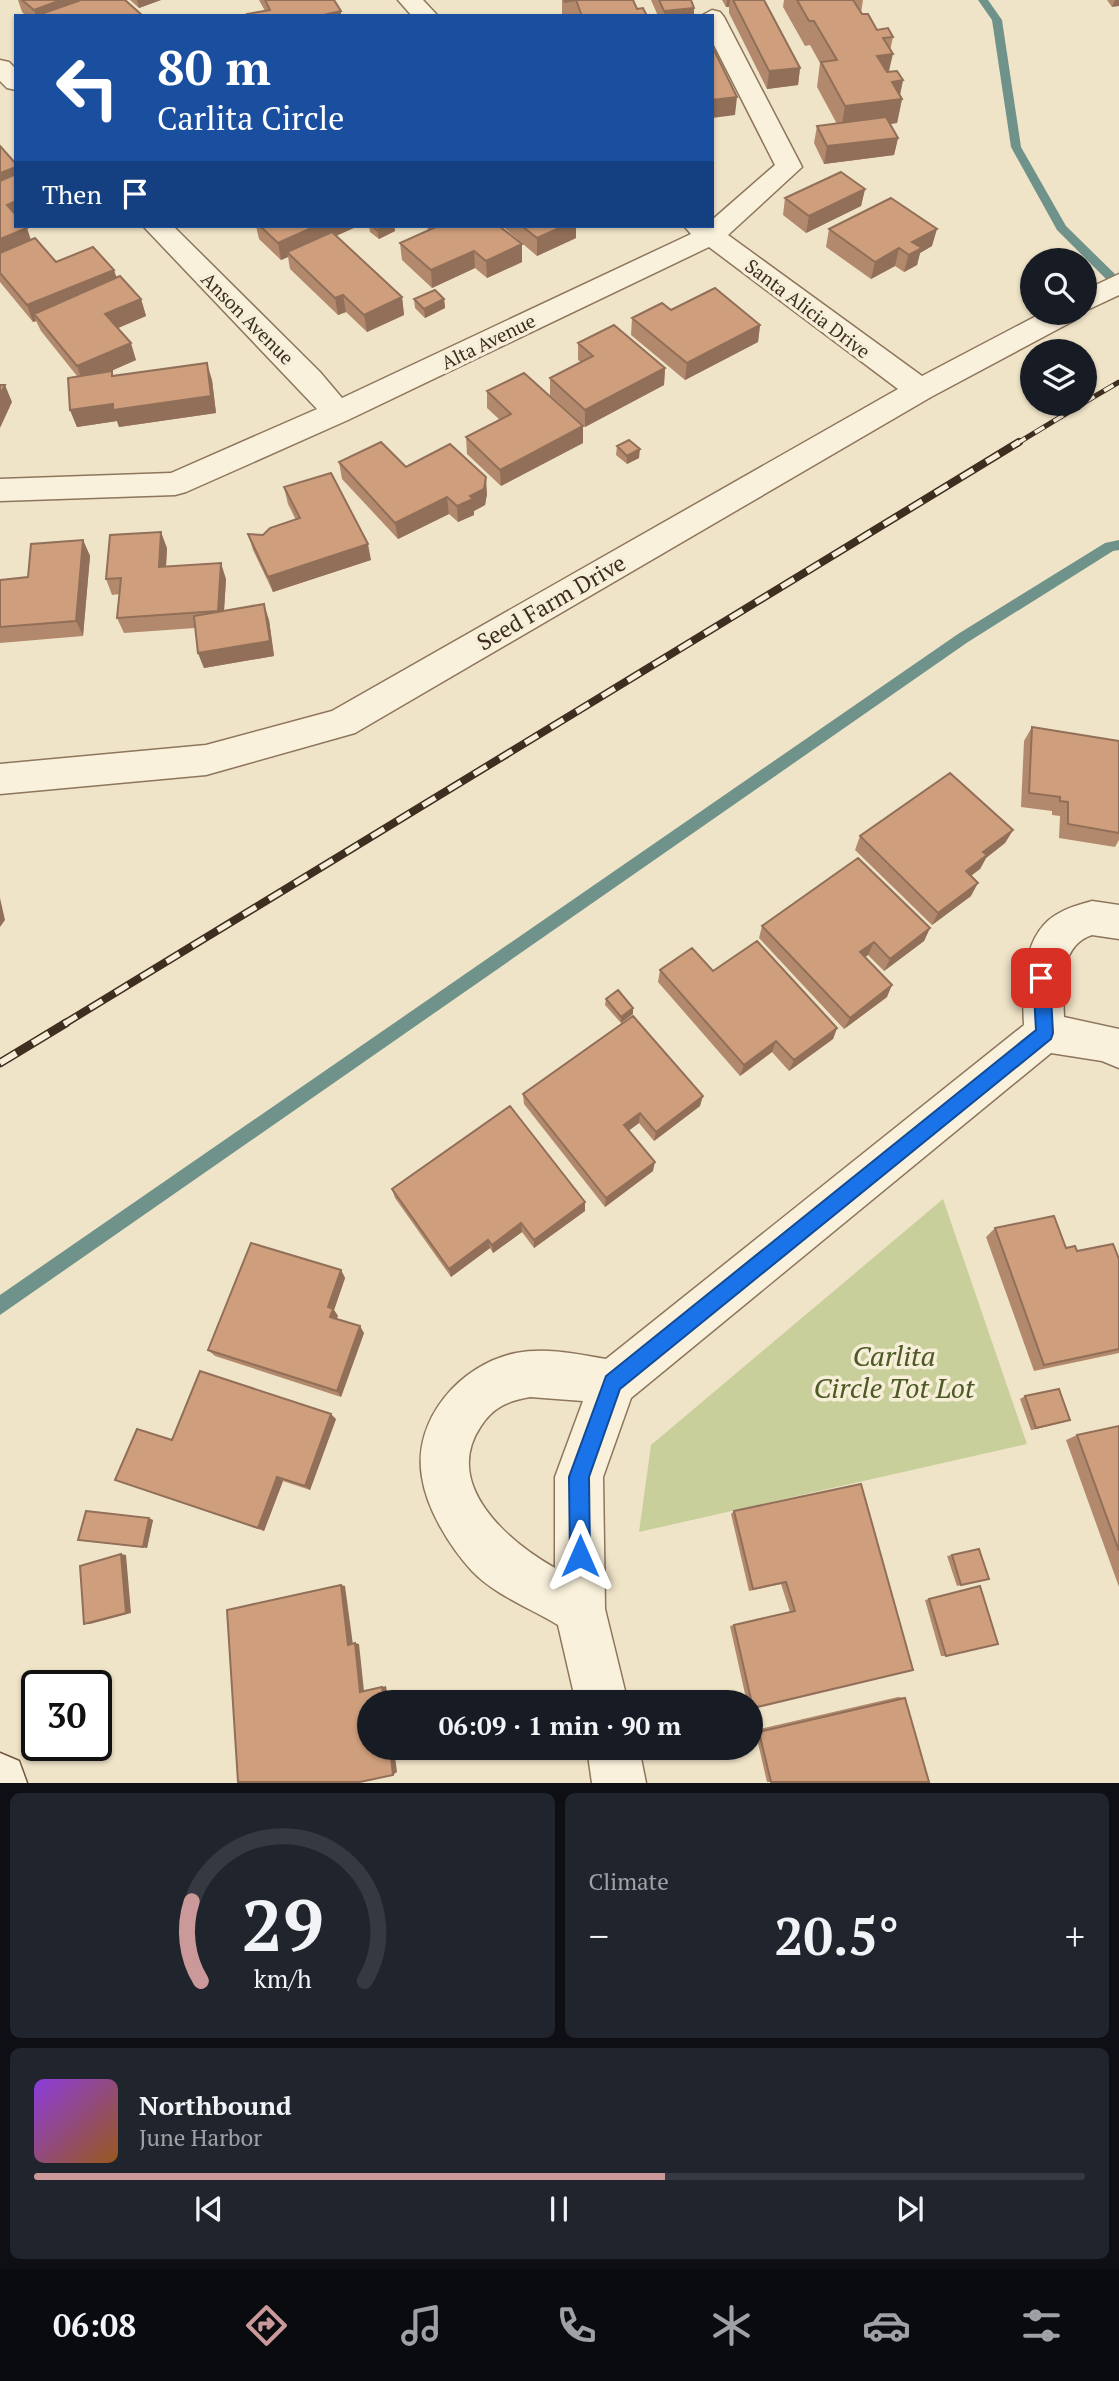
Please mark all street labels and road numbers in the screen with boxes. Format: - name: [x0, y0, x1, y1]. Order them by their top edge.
- street label: Santa Alicia Drive: [740, 253, 876, 363]
- street label: Anson Avenue: [196, 266, 300, 370]
- street label: Alta Avenue: [437, 307, 539, 375]
- street label: Seed Farm Drive: [471, 547, 631, 657]

